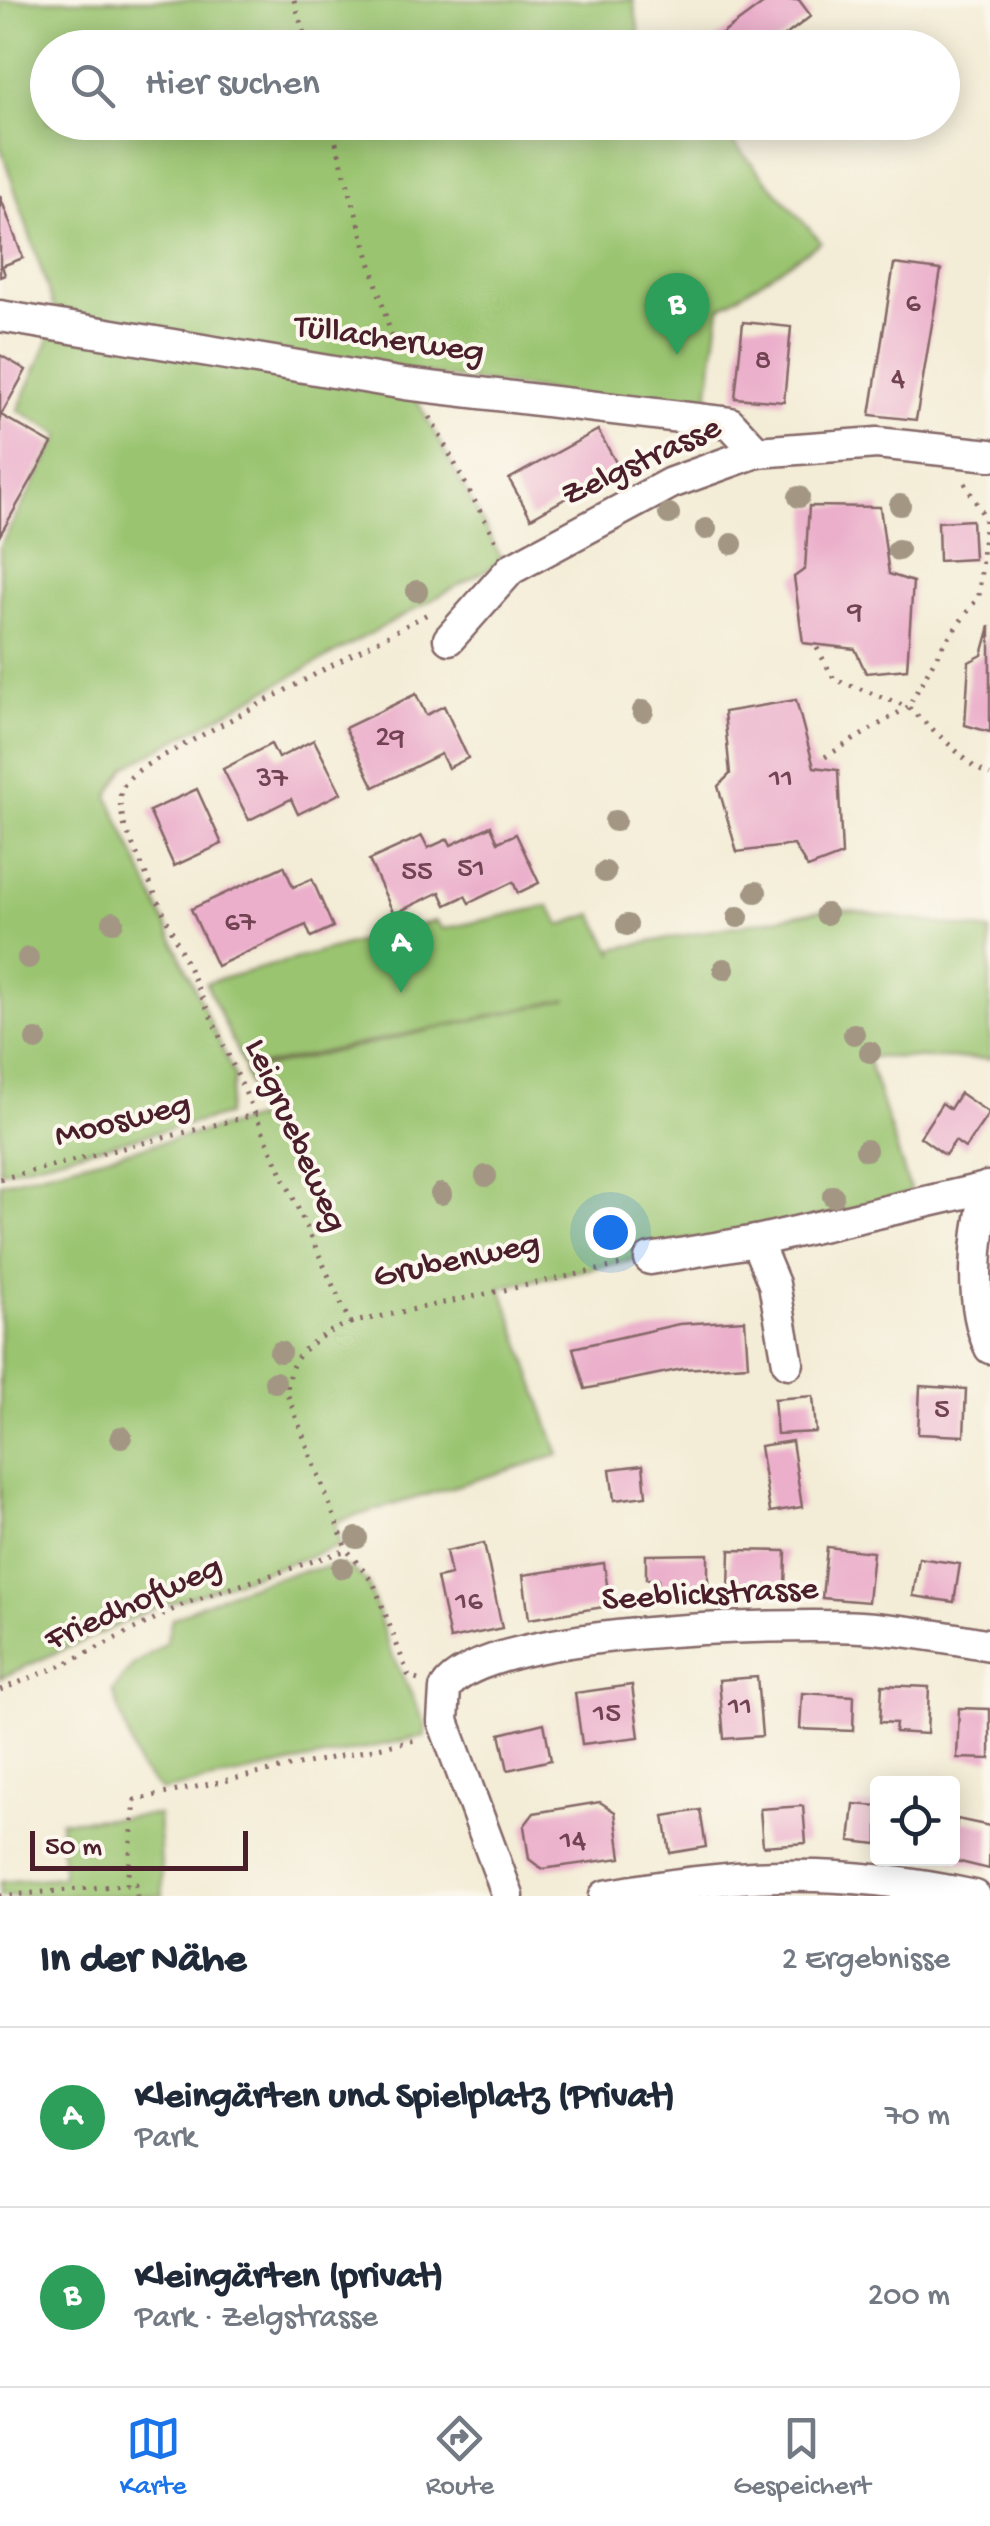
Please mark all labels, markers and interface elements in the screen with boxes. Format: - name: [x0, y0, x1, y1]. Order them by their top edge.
- search box: [30, 30, 960, 140]
- icon: search: [65, 58, 120, 113]
- text: Hier suchen: [145, 63, 320, 107]
- pin: B: [644, 272, 710, 355]
- house number: 6: [905, 288, 921, 323]
- street label: Tüllacherweg: [290, 307, 486, 375]
- house number: 8: [755, 345, 771, 380]
- house number: 4: [891, 363, 905, 398]
- street label: Zelgstrasse: [556, 408, 729, 518]
- house number: 9: [846, 596, 863, 631]
- house number: 29: [375, 722, 405, 757]
- house number: 37: [255, 763, 289, 798]
- house number: 11: [768, 763, 793, 798]
- house number: 51: [457, 853, 485, 888]
- house number: 55: [401, 856, 433, 891]
- house number: 67: [225, 907, 257, 942]
- pin: A: [368, 910, 434, 993]
- street label: Leigruebeweg: [233, 1033, 355, 1239]
- street label: Moosweg: [51, 1085, 195, 1159]
- your location: [585, 1207, 636, 1258]
- street label: Grubenweg: [370, 1224, 544, 1300]
- house number: 5: [934, 1394, 950, 1429]
- street label: Friedhofweg: [38, 1548, 229, 1663]
- street label: Seeblickstrasse: [601, 1570, 820, 1622]
- house number: 16: [454, 1586, 483, 1621]
- house number: 11: [727, 1691, 752, 1726]
- house number: 15: [592, 1698, 621, 1733]
- map controls: [870, 1776, 960, 1866]
- button: locate: [870, 1776, 960, 1866]
- house number: 14: [559, 1825, 586, 1860]
- scale bar: [30, 1826, 248, 1870]
- text: 50 m: [45, 1832, 102, 1865]
- text: In der Nähe: [40, 1937, 246, 1986]
- text: 2 Ergebnisse: [782, 1942, 950, 1980]
- text: Kleingärten und Spielplatz (Privat): [135, 2076, 675, 2120]
- text: A: [63, 2098, 82, 2136]
- text: 70 m: [885, 2098, 950, 2136]
- text: Park: [135, 2120, 196, 2158]
- text: Kleingärten (privat): [135, 2256, 444, 2300]
- text: B: [64, 2278, 81, 2316]
- text: 200 m: [868, 2278, 950, 2316]
- text: Park · Zelgstrasse: [135, 2300, 378, 2338]
- tab: Karte: [120, 2411, 186, 2504]
- tab: Route: [426, 2411, 494, 2504]
- tab: Gespeichert: [733, 2411, 870, 2504]

